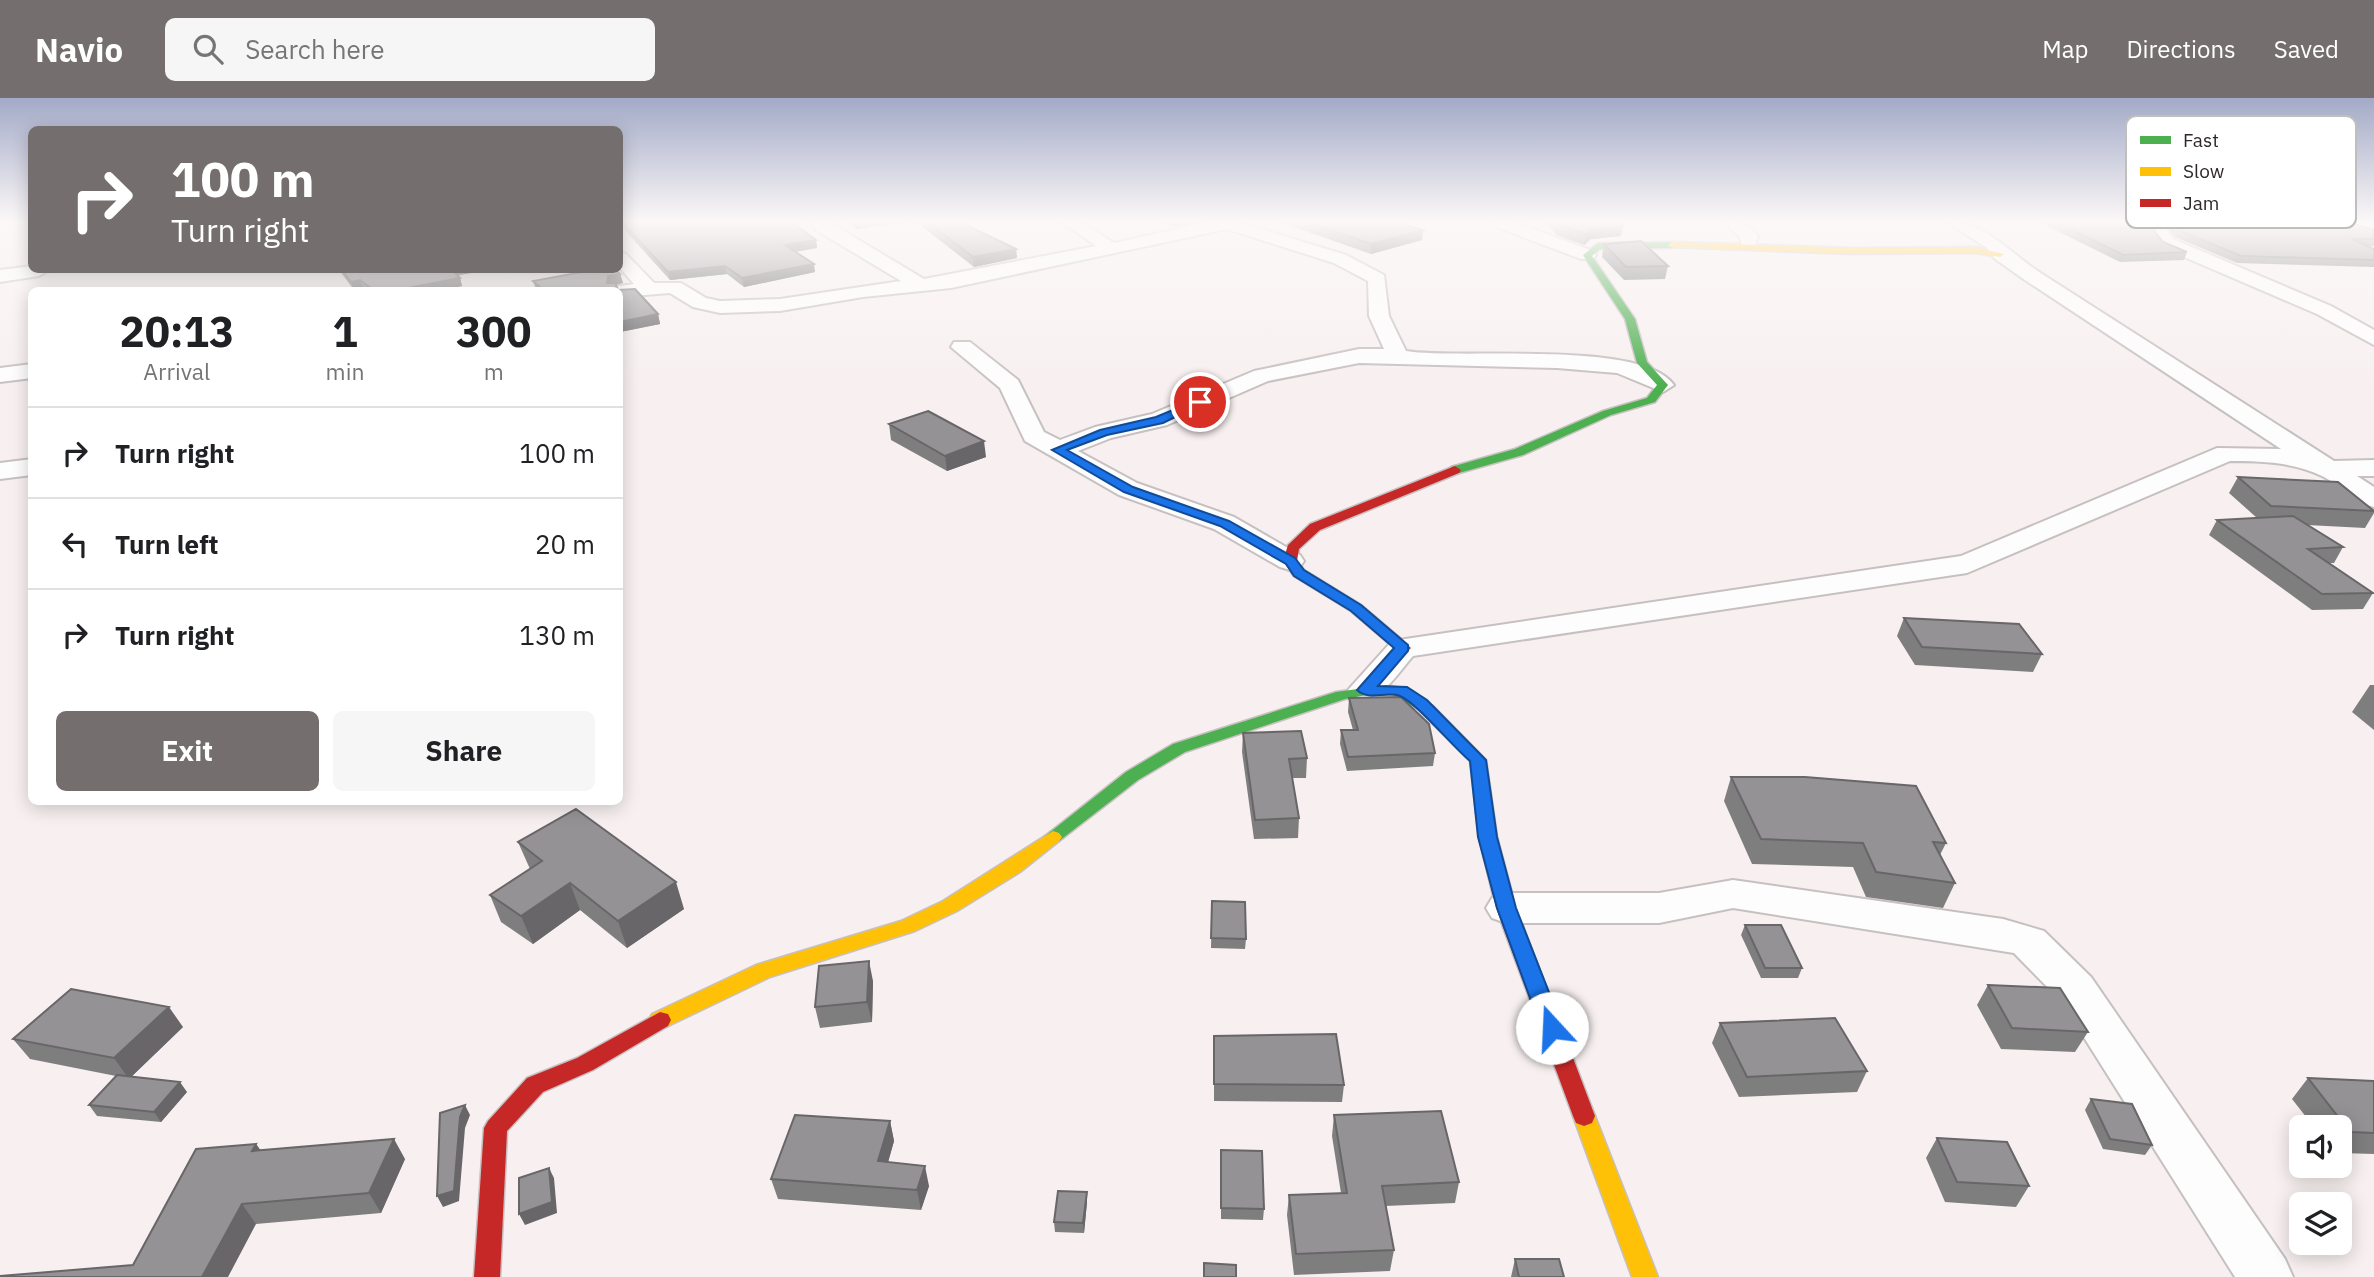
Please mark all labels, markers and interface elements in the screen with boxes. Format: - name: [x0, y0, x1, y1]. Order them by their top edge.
- search box: [165, 18, 655, 81]
- text: Navio: [35, 28, 123, 71]
- icon: search: [189, 30, 227, 68]
- text: Search here: [245, 32, 385, 66]
- text: Map: [2042, 33, 2088, 65]
- text: Directions: [2126, 33, 2236, 65]
- text: Saved: [2274, 33, 2339, 65]
- legend: [2126, 116, 2356, 228]
- text: Fast: [2183, 128, 2219, 152]
- text: 100 m: [171, 147, 315, 210]
- icon: right: [56, 154, 147, 245]
- text: Slow: [2183, 159, 2224, 183]
- text: Jam: [2183, 191, 2219, 215]
- text: Turn right: [171, 209, 309, 251]
- text: 20:13: [119, 304, 234, 359]
- text: 1: [332, 304, 358, 359]
- text: 300: [456, 304, 532, 359]
- text: Arrival: [143, 356, 210, 386]
- text: min: [326, 356, 364, 386]
- text: m: [484, 356, 504, 386]
- pin: [1170, 372, 1230, 432]
- icon: arrive: [1181, 383, 1219, 421]
- icon: right: [56, 434, 94, 472]
- text: Turn right: [115, 436, 234, 470]
- text: 100 m: [519, 436, 595, 470]
- icon: left: [56, 525, 94, 563]
- text: Turn left: [115, 527, 218, 561]
- text: 20 m: [535, 527, 595, 561]
- icon: right: [56, 616, 94, 654]
- text: Turn right: [115, 618, 234, 652]
- text: 130 m: [519, 618, 595, 652]
- button: Exit: [56, 711, 319, 791]
- button: Share: [333, 711, 595, 791]
- position arrow: [1515, 991, 1589, 1065]
- map controls: [2289, 1115, 2352, 1255]
- button: sound: [2289, 1115, 2352, 1178]
- button: layers: [2289, 1192, 2352, 1255]

